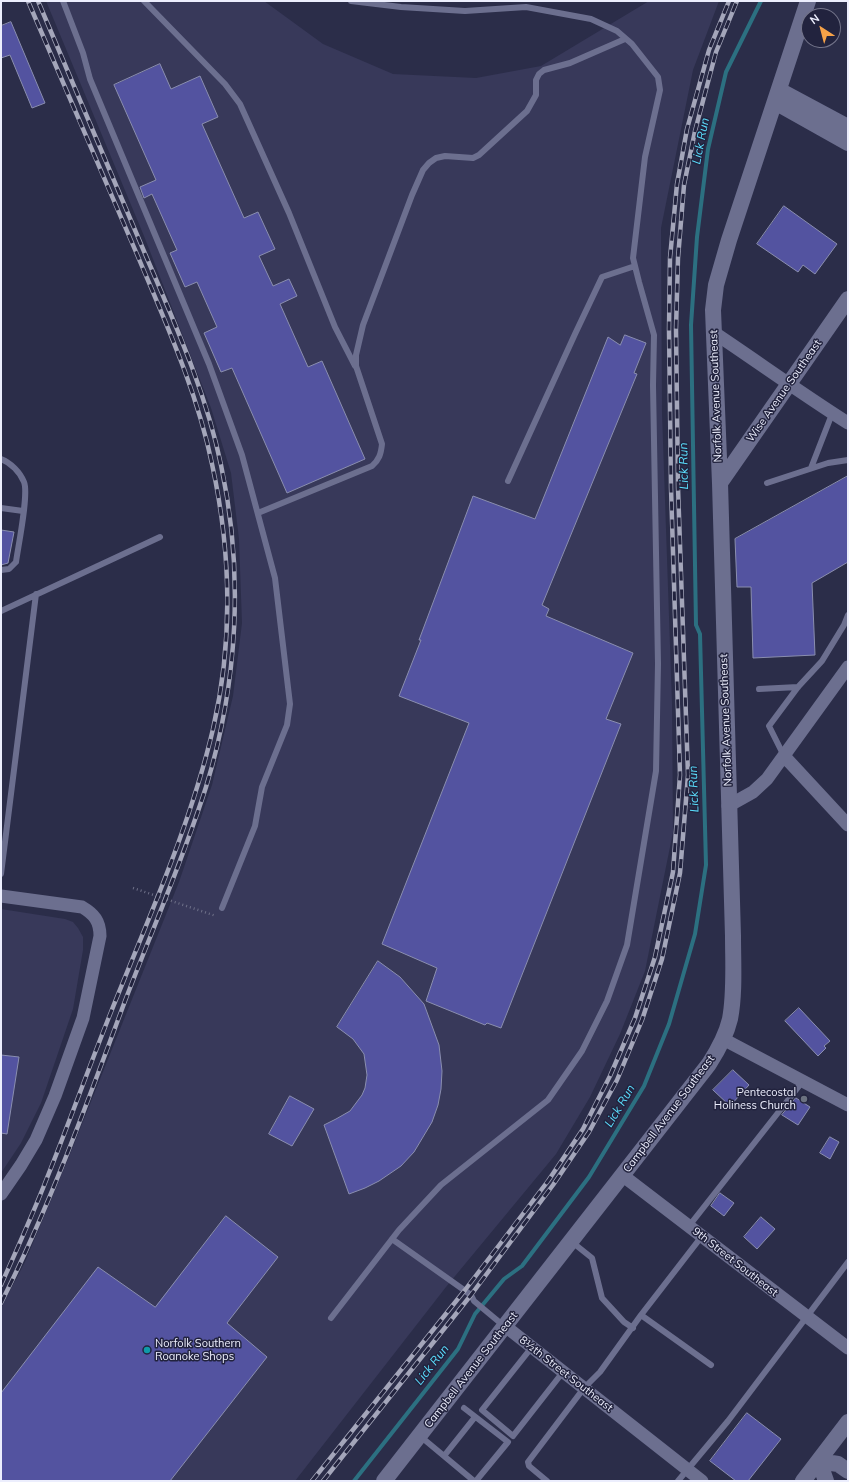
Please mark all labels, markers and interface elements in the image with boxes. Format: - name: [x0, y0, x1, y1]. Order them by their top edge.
- north arrow: [801, 8, 841, 48]
- text: N: [807, 11, 822, 27]
- water label: Lick Run: [689, 117, 713, 165]
- street label: Norfolk Avenue Southeast: [707, 330, 725, 462]
- street label: Wise Avenue Southeast: [744, 337, 824, 445]
- water label: Lick Run: [676, 442, 692, 490]
- street label: Norfolk Avenue Southeast: [717, 654, 735, 786]
- water label: Lick Run: [686, 765, 702, 813]
- street label: Campbell Avenue Southeast: [620, 1053, 718, 1175]
- water label: Lick Run: [602, 1082, 638, 1130]
- place label: Pentecostal Holiness Church: [714, 1086, 796, 1112]
- marker: Pentecostal Holiness Church: [799, 1094, 809, 1104]
- street label: 9th Street Southeast: [690, 1225, 780, 1299]
- street label: Campbell Avenue Southeast: [422, 1309, 520, 1431]
- street label: 8½th Street Southeast: [517, 1333, 615, 1415]
- place label: Norfolk Southern Roanoke Shops: [155, 1337, 241, 1363]
- water label: Lick Run: [412, 1342, 452, 1388]
- marker: Norfolk Southern Roanoke Shops: [142, 1345, 152, 1355]

